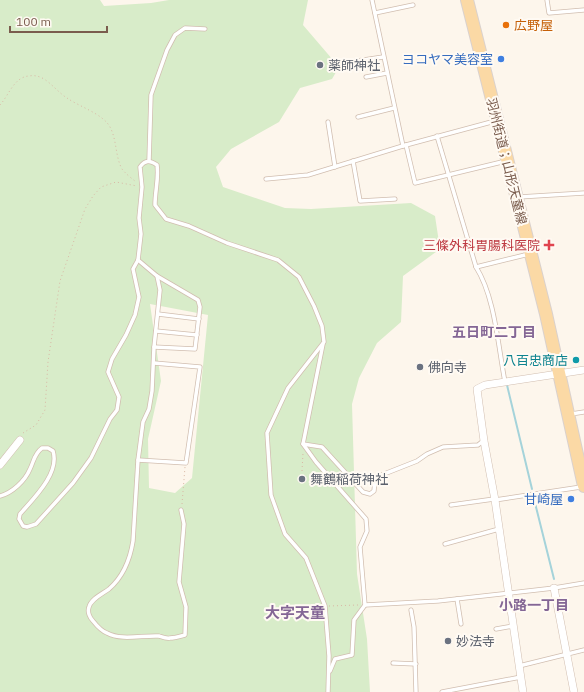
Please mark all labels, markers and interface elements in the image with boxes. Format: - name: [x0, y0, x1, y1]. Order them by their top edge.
- scale bar: [10, 8, 107, 34]
- text: 100 m: [16, 14, 51, 29]
- place label: 広野屋: [514, 17, 553, 34]
- marker: 広野屋: [501, 20, 511, 30]
- place label: ヨコヤマ美容室: [402, 51, 493, 68]
- marker: ヨコヤマ美容室: [496, 54, 506, 64]
- place label: 薬師神社: [328, 57, 380, 74]
- marker: 薬師神社: [315, 60, 325, 70]
- street label: 羽州街道；山形天童線: [483, 96, 530, 226]
- place label: 三條外科胃腸科医院: [423, 237, 540, 254]
- marker: 三條外科胃腸科医院: [543, 239, 555, 251]
- district label: 五日町二丁目: [452, 323, 536, 341]
- place label: 八百忠商店: [503, 352, 568, 369]
- marker: 八百忠商店: [571, 355, 581, 365]
- place label: 佛向寺: [428, 359, 467, 376]
- marker: 佛向寺: [415, 362, 425, 372]
- place label: 舞鶴稲荷神社: [310, 471, 388, 488]
- marker: 舞鶴稲荷神社: [297, 474, 307, 484]
- place label: 甘崎屋: [524, 491, 563, 508]
- marker: 甘崎屋: [566, 494, 576, 504]
- district label: 小路一丁目: [499, 596, 569, 614]
- district label: 大字天童: [265, 603, 325, 622]
- place label: 妙法寺: [456, 633, 495, 650]
- marker: 妙法寺: [443, 636, 453, 646]

